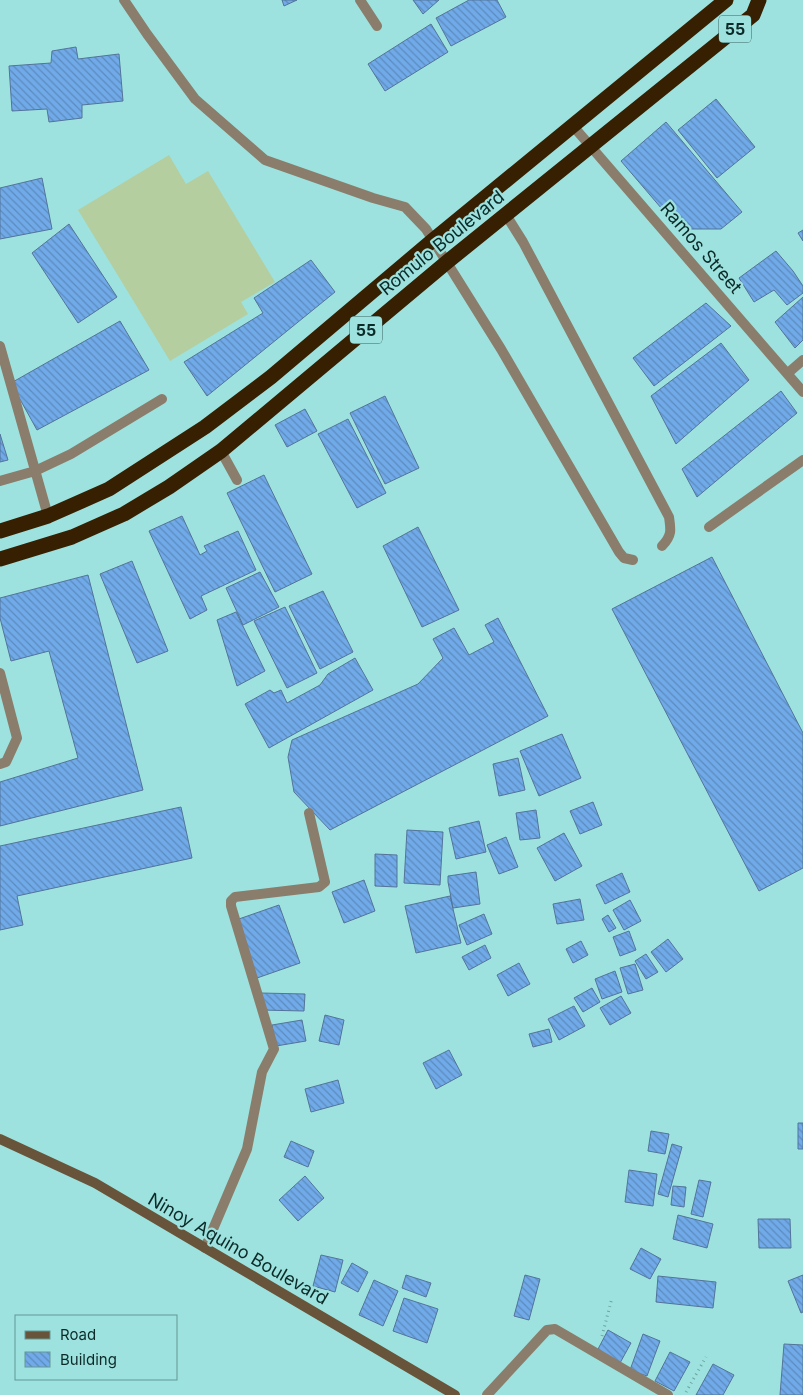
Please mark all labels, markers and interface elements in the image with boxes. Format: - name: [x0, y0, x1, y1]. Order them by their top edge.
- road number: 55: [719, 15, 751, 42]
- street label: Romulo Boulevard: [375, 186, 508, 299]
- street label: Ramos Street: [656, 198, 747, 297]
- road number: 55: [350, 316, 382, 344]
- street label: Ninoy Aquino Boulevard: [144, 1188, 332, 1309]
- legend: [15, 1315, 178, 1380]
- text: Road: [60, 1325, 96, 1344]
- text: Building: [60, 1350, 117, 1369]

